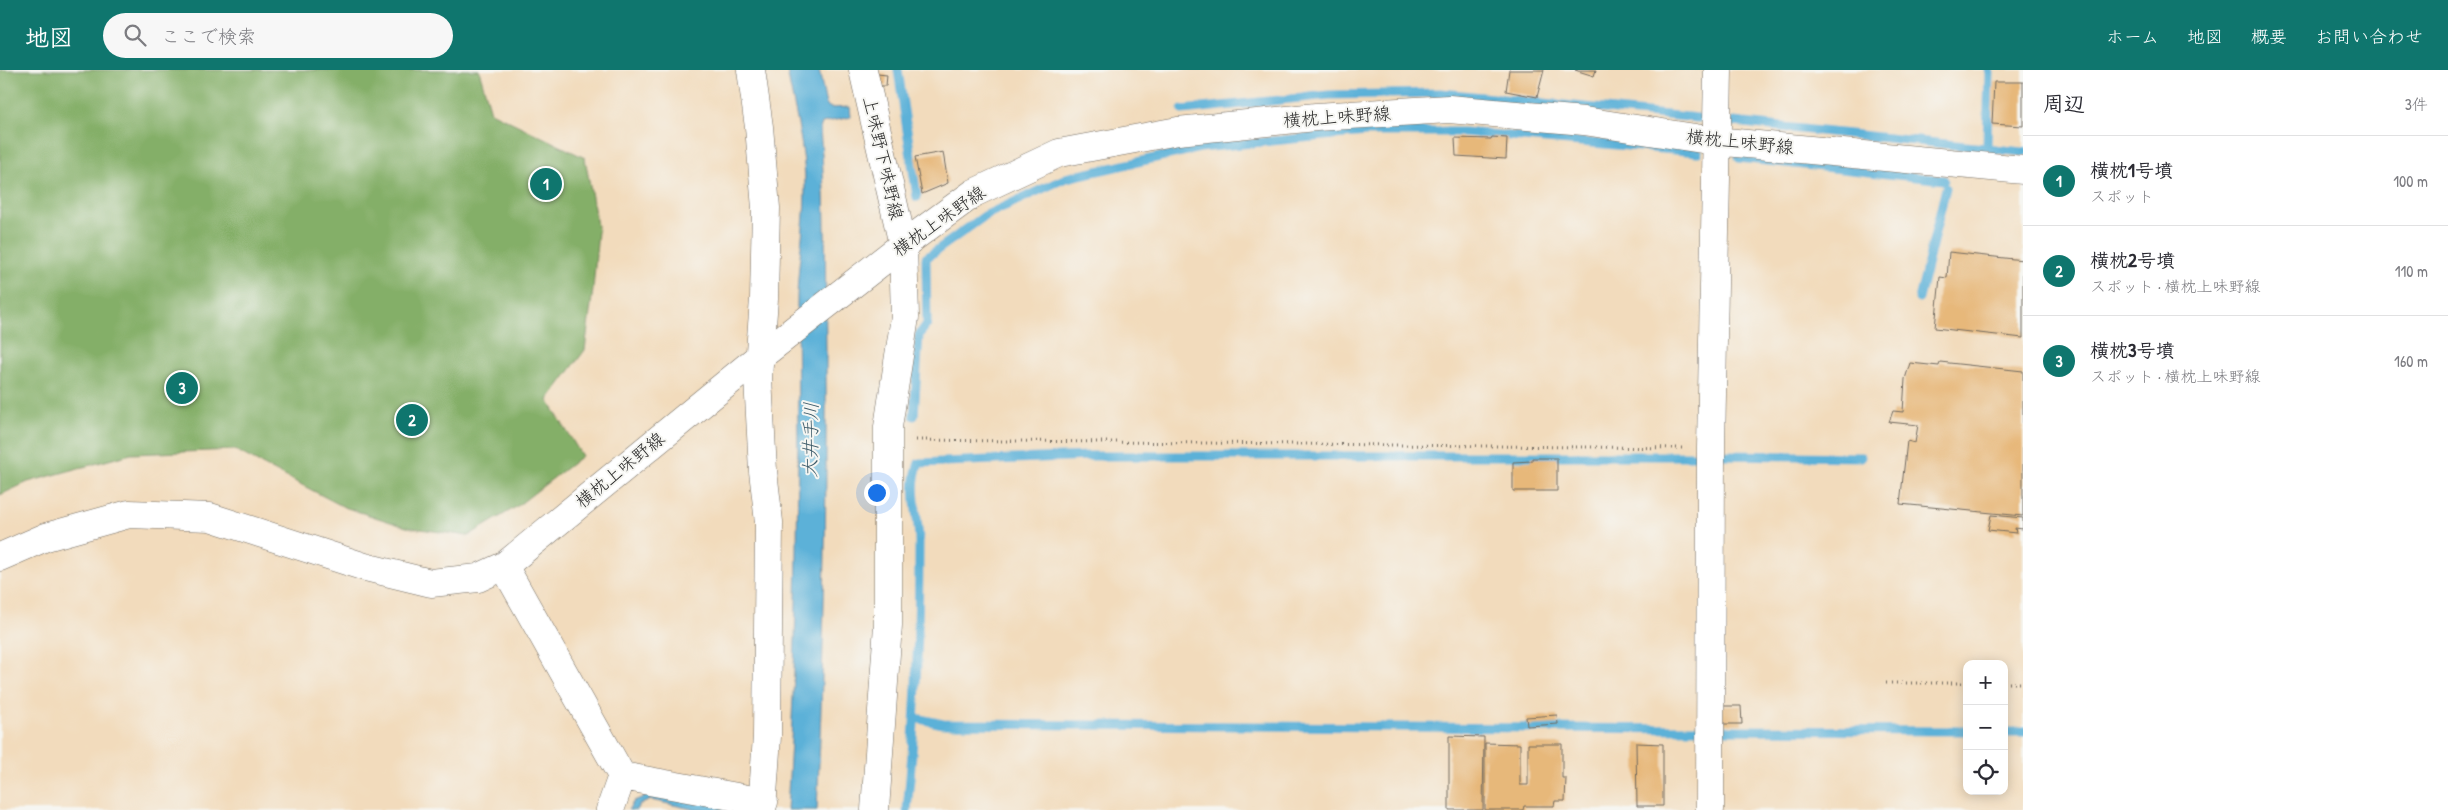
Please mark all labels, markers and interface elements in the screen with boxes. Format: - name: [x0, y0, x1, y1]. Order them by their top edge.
- search box: [103, 13, 453, 58]
- text: 地図: [25, 21, 73, 53]
- icon: search: [121, 21, 149, 49]
- text: ここで検索: [161, 23, 256, 49]
- text: ホーム: [2106, 24, 2159, 49]
- text: 地図: [2187, 24, 2223, 49]
- text: 概要: [2251, 24, 2287, 49]
- text: お問い合わせ: [2315, 24, 2423, 49]
- text: 周辺: [2043, 89, 2085, 118]
- text: 3件: [2405, 93, 2428, 115]
- street label: 上味野下味野線: [857, 94, 910, 222]
- street label: 横枕上味野線: [1282, 100, 1392, 133]
- street label: 横枕上味野線: [1685, 123, 1795, 160]
- text: 横枕1号墳: [2090, 157, 2173, 183]
- pin: 1: [530, 165, 562, 203]
- text: 1: [2056, 170, 2062, 192]
- text: 100 m: [2393, 170, 2428, 192]
- street label: 横枕上味野線: [887, 179, 990, 262]
- text: スポット: [2090, 185, 2154, 207]
- text: 横枕2号墳: [2090, 247, 2175, 273]
- text: 2: [2055, 260, 2063, 282]
- text: 110 m: [2395, 260, 2428, 282]
- text: スポット · 横枕上味野線: [2090, 275, 2261, 297]
- text: 横枕3号墳: [2090, 337, 2175, 363]
- text: 3: [2055, 350, 2063, 372]
- text: 160 m: [2394, 350, 2428, 372]
- text: スポット · 横枕上味野線: [2090, 365, 2261, 387]
- pin: 3: [166, 369, 198, 407]
- pin: 2: [396, 401, 428, 439]
- water label: 大井手川: [796, 402, 824, 478]
- street label: 横枕上味野線: [570, 426, 670, 513]
- your location: [864, 480, 890, 506]
- map controls: [1963, 660, 2008, 795]
- button: +: [1963, 660, 2008, 705]
- button: −: [1963, 705, 2008, 750]
- button: locate: [1963, 750, 2008, 795]

